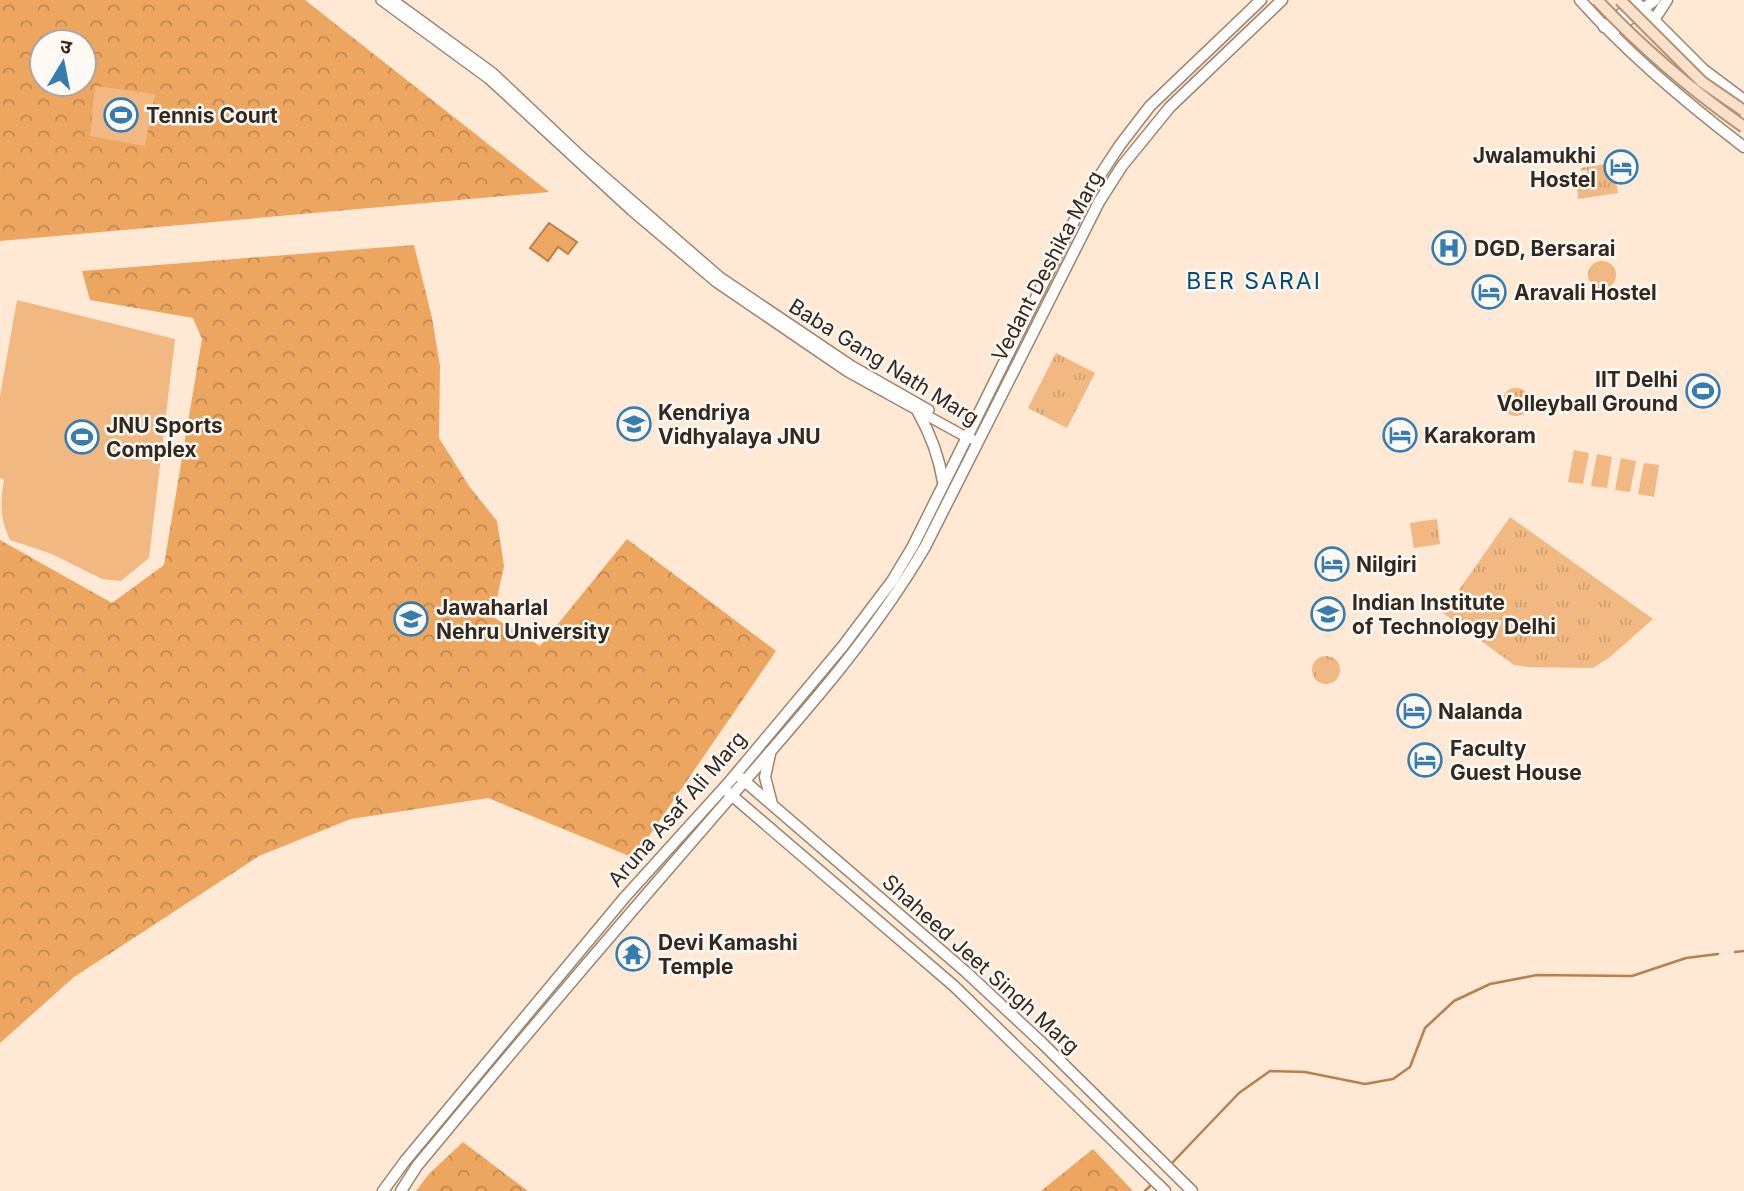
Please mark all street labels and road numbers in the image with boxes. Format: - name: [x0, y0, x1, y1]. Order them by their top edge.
- street label: Vedant Deshika Marg: [986, 167, 1108, 365]
- street label: Baba Gang Nath Marg: [785, 293, 983, 431]
- street label: Aruna Asaf Ali Marg: [603, 726, 751, 892]
- street label: Shaheed Jeet Singh Marg: [878, 869, 1084, 1059]

